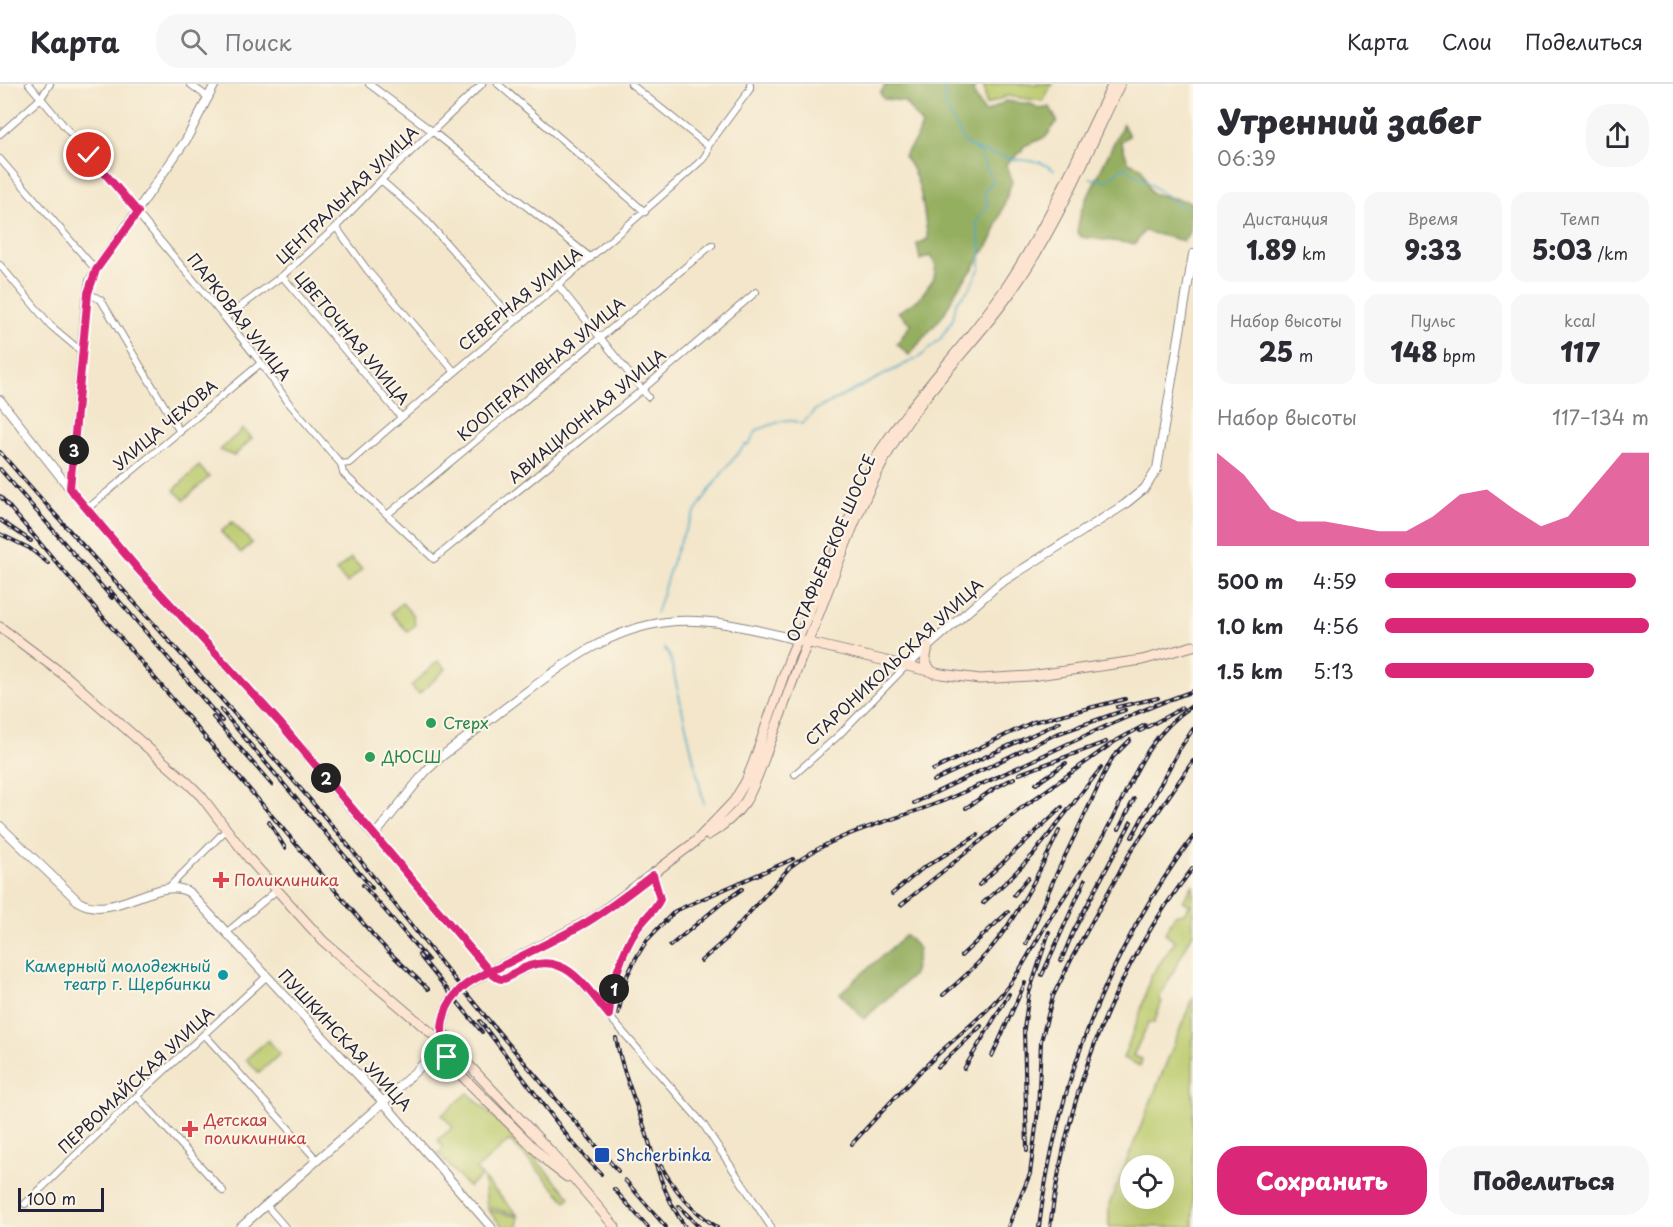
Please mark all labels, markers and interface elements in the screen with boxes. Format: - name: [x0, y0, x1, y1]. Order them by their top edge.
- search box: [156, 14, 576, 68]
- text: Карта: [30, 20, 120, 63]
- icon: search: [177, 25, 210, 58]
- text: Поиск: [225, 25, 292, 58]
- text: Карта: [1347, 25, 1409, 57]
- text: Слои: [1442, 25, 1492, 57]
- text: Поделиться: [1525, 25, 1643, 57]
- text: Утренний забег: [1217, 95, 1481, 145]
- button: share: [1586, 104, 1649, 167]
- street label: ЦЕНТРАЛЬНАЯ УЛИЦА: [270, 120, 423, 269]
- pin: [63, 129, 114, 180]
- icon: check: [72, 138, 105, 171]
- text: 06:39: [1217, 143, 1276, 173]
- text: Дистанция: [1244, 206, 1328, 230]
- text: Время: [1407, 206, 1459, 230]
- text: Темп: [1560, 206, 1600, 230]
- text: 1.89: [1246, 230, 1297, 269]
- text: 9:33: [1404, 230, 1462, 269]
- text: 5:03: [1532, 230, 1592, 269]
- street label: СЕВЕРНАЯ УЛИЦА: [452, 241, 587, 356]
- text: km: [1297, 241, 1326, 265]
- text: /km: [1592, 241, 1628, 265]
- street label: ПАРКОВАЯ УЛИЦА: [182, 248, 297, 385]
- street label: ЦВЕТОЧНАЯ УЛИЦА: [290, 265, 416, 409]
- street label: КООПЕРАТИВНАЯ УЛИЦА: [451, 291, 629, 446]
- text: Набор высоты: [1230, 308, 1342, 332]
- text: Пульс: [1410, 308, 1456, 332]
- text: kcal: [1564, 308, 1596, 332]
- text: 25: [1259, 332, 1293, 371]
- text: 148: [1390, 332, 1437, 371]
- text: 117: [1560, 332, 1600, 371]
- street label: АВИАЦИОННАЯ УЛИЦА: [502, 342, 670, 488]
- text: m: [1293, 343, 1313, 367]
- text: bpm: [1437, 343, 1476, 367]
- street label: УЛИЦА ЧЕХОВА: [107, 373, 222, 475]
- text: Набор высоты: [1217, 402, 1357, 432]
- text: 117–134 m: [1552, 402, 1649, 432]
- pin: 3: [59, 435, 89, 465]
- text: 3: [69, 438, 79, 462]
- street label: ОСТАФЬЕВСКОЕ ШОССЕ: [780, 450, 881, 645]
- text: 500 m: [1217, 566, 1284, 596]
- text: 4:59: [1313, 566, 1357, 596]
- street label: СТАРОНИКОЛЬСКАЯ УЛИЦА: [799, 572, 988, 750]
- text: 1.0 km: [1217, 611, 1284, 641]
- text: 4:56: [1313, 611, 1359, 641]
- text: 1.5 km: [1217, 656, 1283, 686]
- text: 5:13: [1313, 656, 1354, 686]
- place label: Стерх: [443, 710, 489, 734]
- marker: Стерх: [424, 716, 438, 730]
- place label: ДЮСШ: [381, 744, 441, 768]
- marker: ДЮСШ: [363, 750, 377, 764]
- pin: 2: [311, 763, 341, 793]
- text: 2: [320, 766, 332, 790]
- place label: Поликлиника: [234, 867, 339, 891]
- marker: Поликлиника: [212, 871, 230, 889]
- place label: Камерный молодежный театр г. Щербинки: [25, 953, 211, 995]
- street label: ПУШКИНСКАЯ УЛИЦА: [273, 963, 418, 1116]
- marker: Камерный молодежный театр г. Щербинки: [216, 968, 230, 982]
- pin: 1: [599, 974, 629, 1004]
- text: 1: [610, 977, 618, 1001]
- street label: ПЕРВОМАЙСКАЯ УЛИЦА: [52, 1000, 219, 1158]
- pin: [421, 1031, 472, 1082]
- icon: arrive: [430, 1040, 463, 1073]
- place label: Детская поликлиника: [203, 1107, 306, 1149]
- marker: Детская поликлиника: [181, 1120, 199, 1138]
- place label: Shcherbinka: [616, 1142, 711, 1166]
- marker: Shcherbinka: [593, 1146, 611, 1164]
- button: Сохранить: [1217, 1146, 1427, 1215]
- button: Поделиться: [1439, 1146, 1649, 1215]
- map controls: [1120, 1155, 1174, 1209]
- button: locate: [1120, 1155, 1174, 1209]
- scale bar: [18, 1185, 104, 1212]
- text: 100 m: [27, 1186, 76, 1210]

